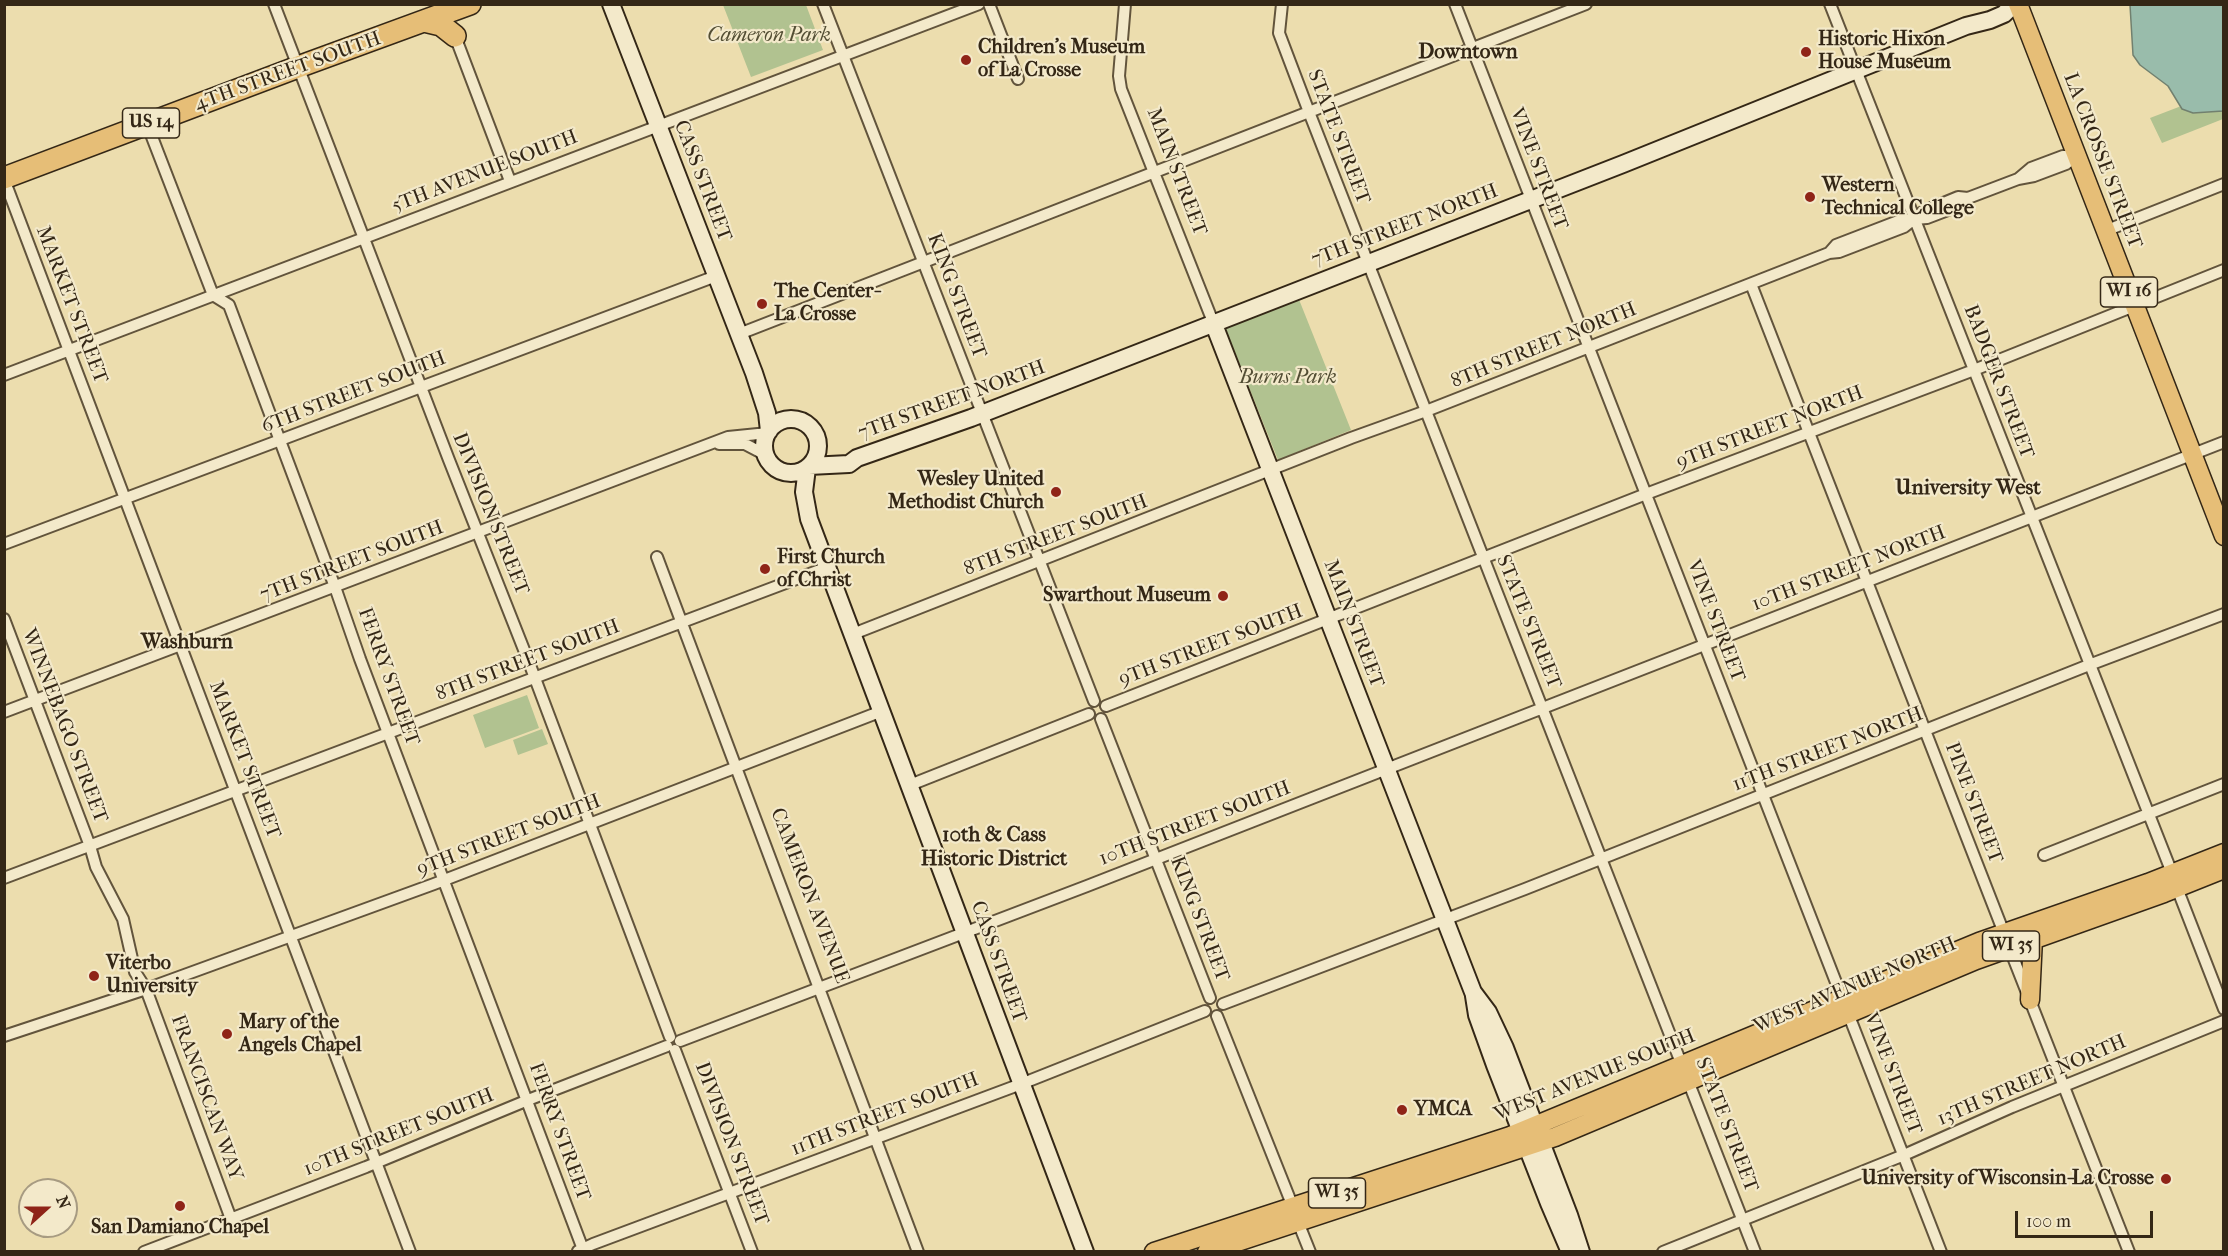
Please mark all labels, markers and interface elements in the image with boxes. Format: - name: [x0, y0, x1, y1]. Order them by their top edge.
- park label: Cameron Park: [707, 24, 831, 48]
- street label: 4TH STREET SOUTH: [192, 27, 384, 117]
- place label: Historic Hixon House Museum: [1818, 28, 1951, 75]
- place label: Children's Museum of La Crosse: [978, 36, 1145, 83]
- district label: Downtown: [1418, 40, 1518, 66]
- marker: Historic Hixon House Museum: [1799, 45, 1813, 59]
- marker: Children's Museum of La Crosse: [959, 53, 973, 67]
- street label: STATE STREET: [1301, 66, 1375, 208]
- street label: LA CROSSE STREET: [2057, 70, 2147, 252]
- street label: MAIN STREET: [1141, 105, 1211, 239]
- street label: VINE STREET: [1504, 105, 1572, 233]
- road number: US 14: [122, 108, 180, 138]
- street label: CASS STREET: [668, 117, 736, 245]
- street label: 5TH AVENUE SOUTH: [389, 125, 581, 219]
- place label: Western Technical College: [1822, 174, 1974, 221]
- street label: 7TH STREET NORTH: [1309, 179, 1501, 273]
- marker: Western Technical College: [1803, 190, 1817, 204]
- street label: MARKET STREET: [30, 223, 112, 387]
- street label: KING STREET: [921, 230, 991, 362]
- road number: WI 16: [2100, 277, 2158, 307]
- place label: The Center- La Crosse: [774, 280, 879, 327]
- marker: The Center- La Crosse: [755, 297, 769, 311]
- street label: 8TH STREET NORTH: [1448, 298, 1640, 394]
- street label: BADGER STREET: [1958, 302, 2038, 462]
- street label: 6TH STREET SOUTH: [258, 347, 450, 439]
- street label: 7TH STREET NORTH: [855, 356, 1049, 446]
- park label: Burns Park: [1239, 366, 1337, 390]
- street label: 9TH STREET NORTH: [1673, 381, 1867, 475]
- street label: DIVISION STREET: [446, 429, 534, 599]
- place label: Wesley United Methodist Church: [888, 468, 1044, 515]
- district label: University West: [1895, 476, 2041, 502]
- marker: Wesley United Methodist Church: [1049, 485, 1063, 499]
- street label: 8TH STREET SOUTH: [961, 490, 1151, 582]
- street label: 7TH STREET SOUTH: [257, 516, 447, 608]
- street label: 10TH STREET NORTH: [1749, 521, 1949, 617]
- place label: First Church of Christ: [777, 546, 885, 593]
- street label: STATE STREET: [1490, 552, 1566, 692]
- street label: MAIN STREET: [1318, 557, 1388, 691]
- street label: VINE STREET: [1681, 557, 1749, 685]
- marker: First Church of Christ: [758, 562, 772, 576]
- place label: Swarthout Museum: [1043, 584, 1211, 608]
- marker: Swarthout Museum: [1216, 589, 1230, 603]
- street label: 9TH STREET SOUTH: [1116, 600, 1306, 692]
- street label: FERRY STREET: [352, 605, 424, 749]
- street label: 8TH STREET SOUTH: [433, 615, 623, 707]
- street label: WINNEBAGO STREET: [16, 626, 112, 826]
- district label: Washburn: [141, 630, 233, 656]
- street label: MARKET STREET: [203, 678, 285, 842]
- street label: 11TH STREET NORTH: [1729, 703, 1927, 797]
- street label: PINE STREET: [1939, 739, 2007, 867]
- street label: 10TH STREET SOUTH: [1096, 776, 1294, 872]
- street label: 9TH STREET SOUTH: [414, 790, 604, 882]
- street label: CAMERON AVENUE: [765, 805, 853, 987]
- district label: 10th & Cass Historic District: [921, 823, 1067, 873]
- street label: KING STREET: [1164, 853, 1234, 985]
- street label: CASS STREET: [965, 898, 1031, 1026]
- road number: WI 35: [1982, 931, 2040, 961]
- street label: WEST AVENUE NORTH: [1750, 932, 1960, 1040]
- place label: Viterbo University: [106, 952, 198, 999]
- marker: Viterbo University: [87, 969, 101, 983]
- street label: VINE STREET: [1858, 1010, 1926, 1138]
- place label: Mary of the Angels Chapel: [239, 1011, 361, 1058]
- street label: FRANCISCAN WAY: [165, 1012, 247, 1184]
- street label: WEST AVENUE SOUTH: [1491, 1025, 1699, 1127]
- marker: Mary of the Angels Chapel: [220, 1027, 234, 1041]
- street label: 13TH STREET NORTH: [1934, 1030, 2130, 1132]
- street label: STATE STREET: [1689, 1054, 1763, 1196]
- street label: DIVISION STREET: [689, 1059, 773, 1229]
- street label: FERRY STREET: [523, 1060, 595, 1204]
- street label: 11TH STREET SOUTH: [788, 1068, 982, 1162]
- street label: 10TH STREET SOUTH: [301, 1084, 497, 1182]
- place label: YMCA: [1414, 1098, 1472, 1122]
- marker: YMCA: [1395, 1103, 1409, 1117]
- place label: University of Wisconsin-La Crosse: [1862, 1167, 2154, 1191]
- marker: University of Wisconsin-La Crosse: [2159, 1172, 2173, 1186]
- north arrow: [18, 1178, 78, 1238]
- road number: WI 35: [1308, 1178, 1366, 1208]
- text: N: [52, 1193, 74, 1211]
- marker: San Damiano Chapel: [173, 1199, 187, 1213]
- scale bar: [2018, 1199, 2156, 1237]
- text: 100 m: [2026, 1211, 2071, 1232]
- place label: San Damiano Chapel: [91, 1216, 269, 1240]

